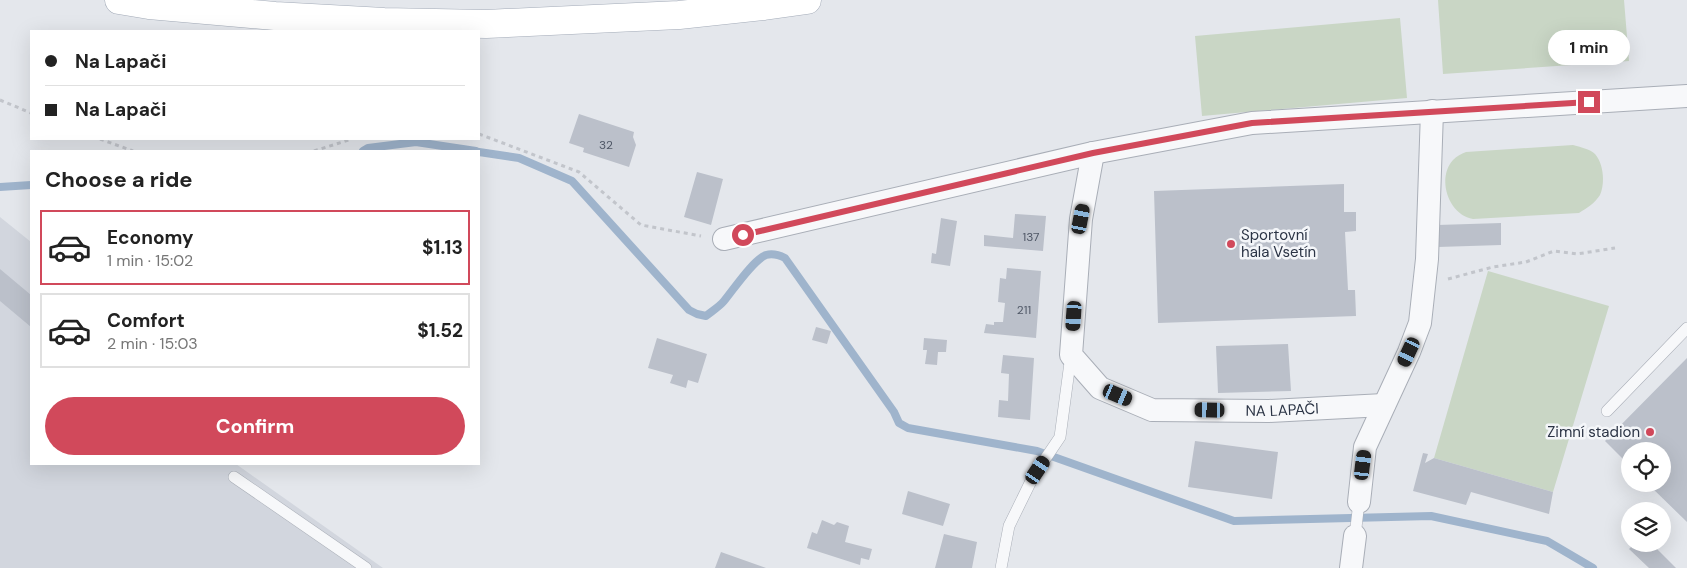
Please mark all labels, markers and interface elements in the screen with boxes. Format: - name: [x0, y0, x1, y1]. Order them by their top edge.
- callout: 1 min: [1548, 29, 1630, 64]
- text: 1 min: [1570, 37, 1608, 58]
- text: Na Lapači: [75, 49, 167, 74]
- route end: [1578, 91, 1600, 113]
- text: Na Lapači: [75, 97, 167, 122]
- house number: 32: [599, 137, 613, 153]
- text: Choose a ride: [45, 165, 193, 194]
- car: [1070, 203, 1091, 235]
- route start: [732, 224, 754, 246]
- icon: car: [47, 225, 92, 270]
- text: Economy: [107, 225, 194, 250]
- place label: Sportovní hala Vsetín: [1241, 225, 1316, 262]
- house number: 137: [1022, 229, 1040, 245]
- text: $1.13: [422, 235, 463, 260]
- marker: Sportovní hala Vsetín: [1225, 238, 1237, 250]
- text: 1 min · 15:02: [107, 250, 193, 271]
- car: [1065, 301, 1082, 331]
- house number: 211: [1017, 302, 1031, 318]
- icon: car: [47, 308, 92, 353]
- text: Comfort: [107, 308, 185, 333]
- text: $1.52: [417, 318, 463, 343]
- text: 2 min · 15:03: [107, 333, 198, 354]
- car: [1395, 335, 1422, 369]
- car: [1101, 382, 1134, 408]
- button: Confirm: [45, 397, 465, 455]
- street label: NA LAPAČI: [1245, 398, 1319, 421]
- car: [1194, 402, 1225, 418]
- place label: Zimní stadion: [1547, 422, 1640, 442]
- marker: Zimní stadion: [1644, 426, 1656, 438]
- map controls: [1621, 442, 1671, 552]
- button: locate: [1621, 442, 1671, 492]
- car: [1353, 449, 1372, 481]
- car: [1023, 453, 1052, 487]
- button: layers: [1621, 502, 1671, 552]

